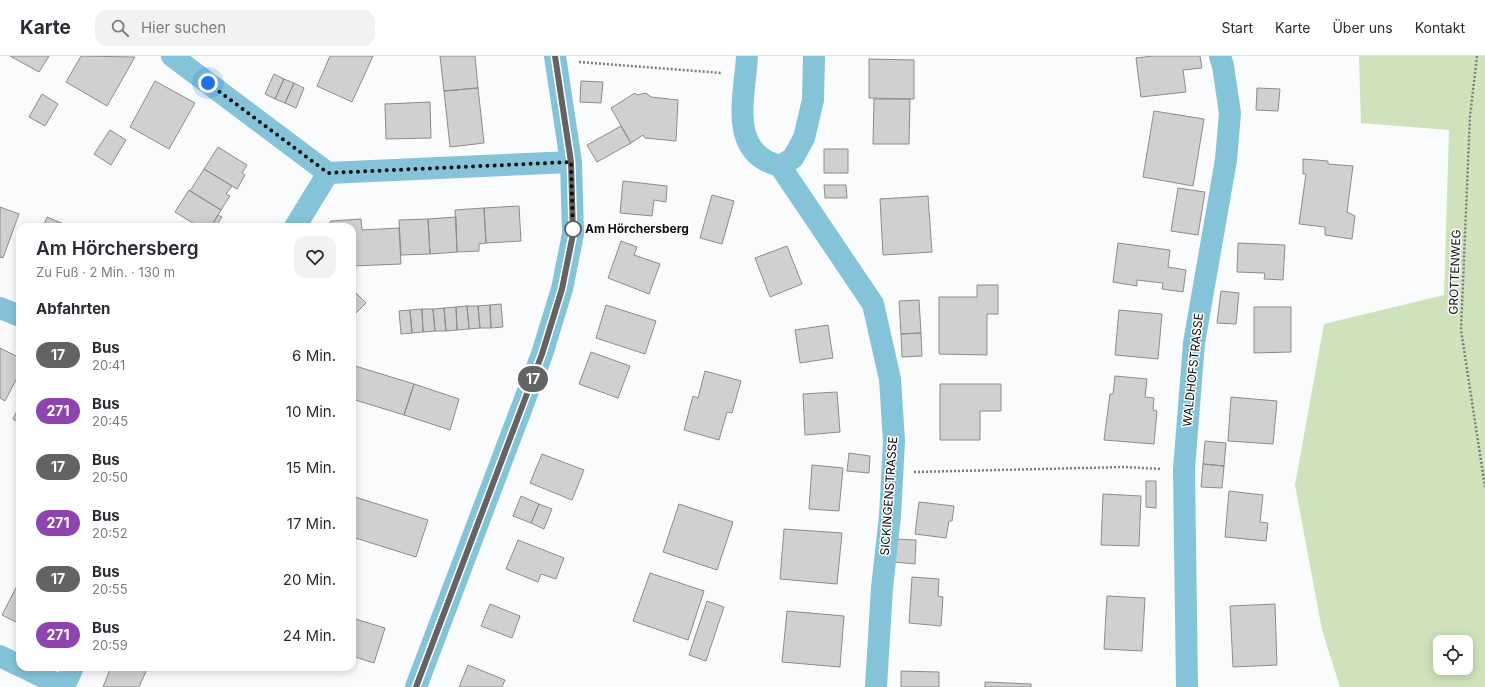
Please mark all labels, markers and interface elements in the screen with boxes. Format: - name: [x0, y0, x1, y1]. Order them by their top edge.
- search box: [95, 10, 375, 46]
- text: Karte: [20, 16, 71, 39]
- icon: search: [109, 17, 131, 39]
- text: Hier suchen: [141, 18, 226, 37]
- text: Start: [1221, 19, 1253, 36]
- text: Karte: [1275, 19, 1310, 36]
- text: Über uns: [1332, 19, 1393, 36]
- text: Kontakt: [1415, 19, 1465, 36]
- your location: [198, 73, 218, 93]
- marker: Am Hörchersberg: [564, 220, 582, 238]
- place label: Am Hörchersberg: [585, 221, 689, 236]
- street label: GROTTENWEG: [1446, 229, 1463, 315]
- button: heart: [294, 236, 336, 278]
- text: Am Hörchersberg: [36, 237, 199, 260]
- text: Zu Fuß · 2 Min. · 130 m: [36, 264, 175, 280]
- text: Abfahrten: [36, 299, 110, 318]
- street label: WALDHOFSTRASSE: [1179, 312, 1206, 427]
- text: Bus: [92, 338, 120, 357]
- text: 17: [51, 346, 65, 363]
- text: 6 Min.: [292, 346, 336, 365]
- text: 20:41: [92, 357, 125, 373]
- line badge: 17: [515, 366, 551, 392]
- text: 17: [526, 370, 540, 387]
- text: Bus: [92, 394, 120, 413]
- text: 271: [47, 402, 70, 419]
- text: 10 Min.: [286, 402, 336, 421]
- text: 20:45: [92, 413, 128, 429]
- street label: SICKINGENSTRASSE: [877, 436, 900, 556]
- text: Bus: [92, 450, 120, 469]
- text: 17: [51, 458, 65, 475]
- text: 15 Min.: [286, 458, 336, 477]
- text: 20:50: [92, 469, 128, 485]
- text: Bus: [92, 506, 120, 525]
- text: 271: [47, 514, 70, 531]
- text: 17 Min.: [287, 514, 336, 533]
- text: 20:52: [92, 525, 128, 541]
- text: Bus: [92, 562, 120, 581]
- text: 17: [51, 570, 65, 587]
- text: 20 Min.: [283, 570, 336, 589]
- text: 20:55: [92, 581, 128, 597]
- text: Bus: [92, 618, 120, 637]
- text: 271: [47, 626, 70, 643]
- text: 24 Min.: [283, 626, 336, 645]
- map controls: [1433, 635, 1473, 675]
- button: locate: [1433, 635, 1473, 675]
- text: 20:59: [92, 637, 128, 653]

